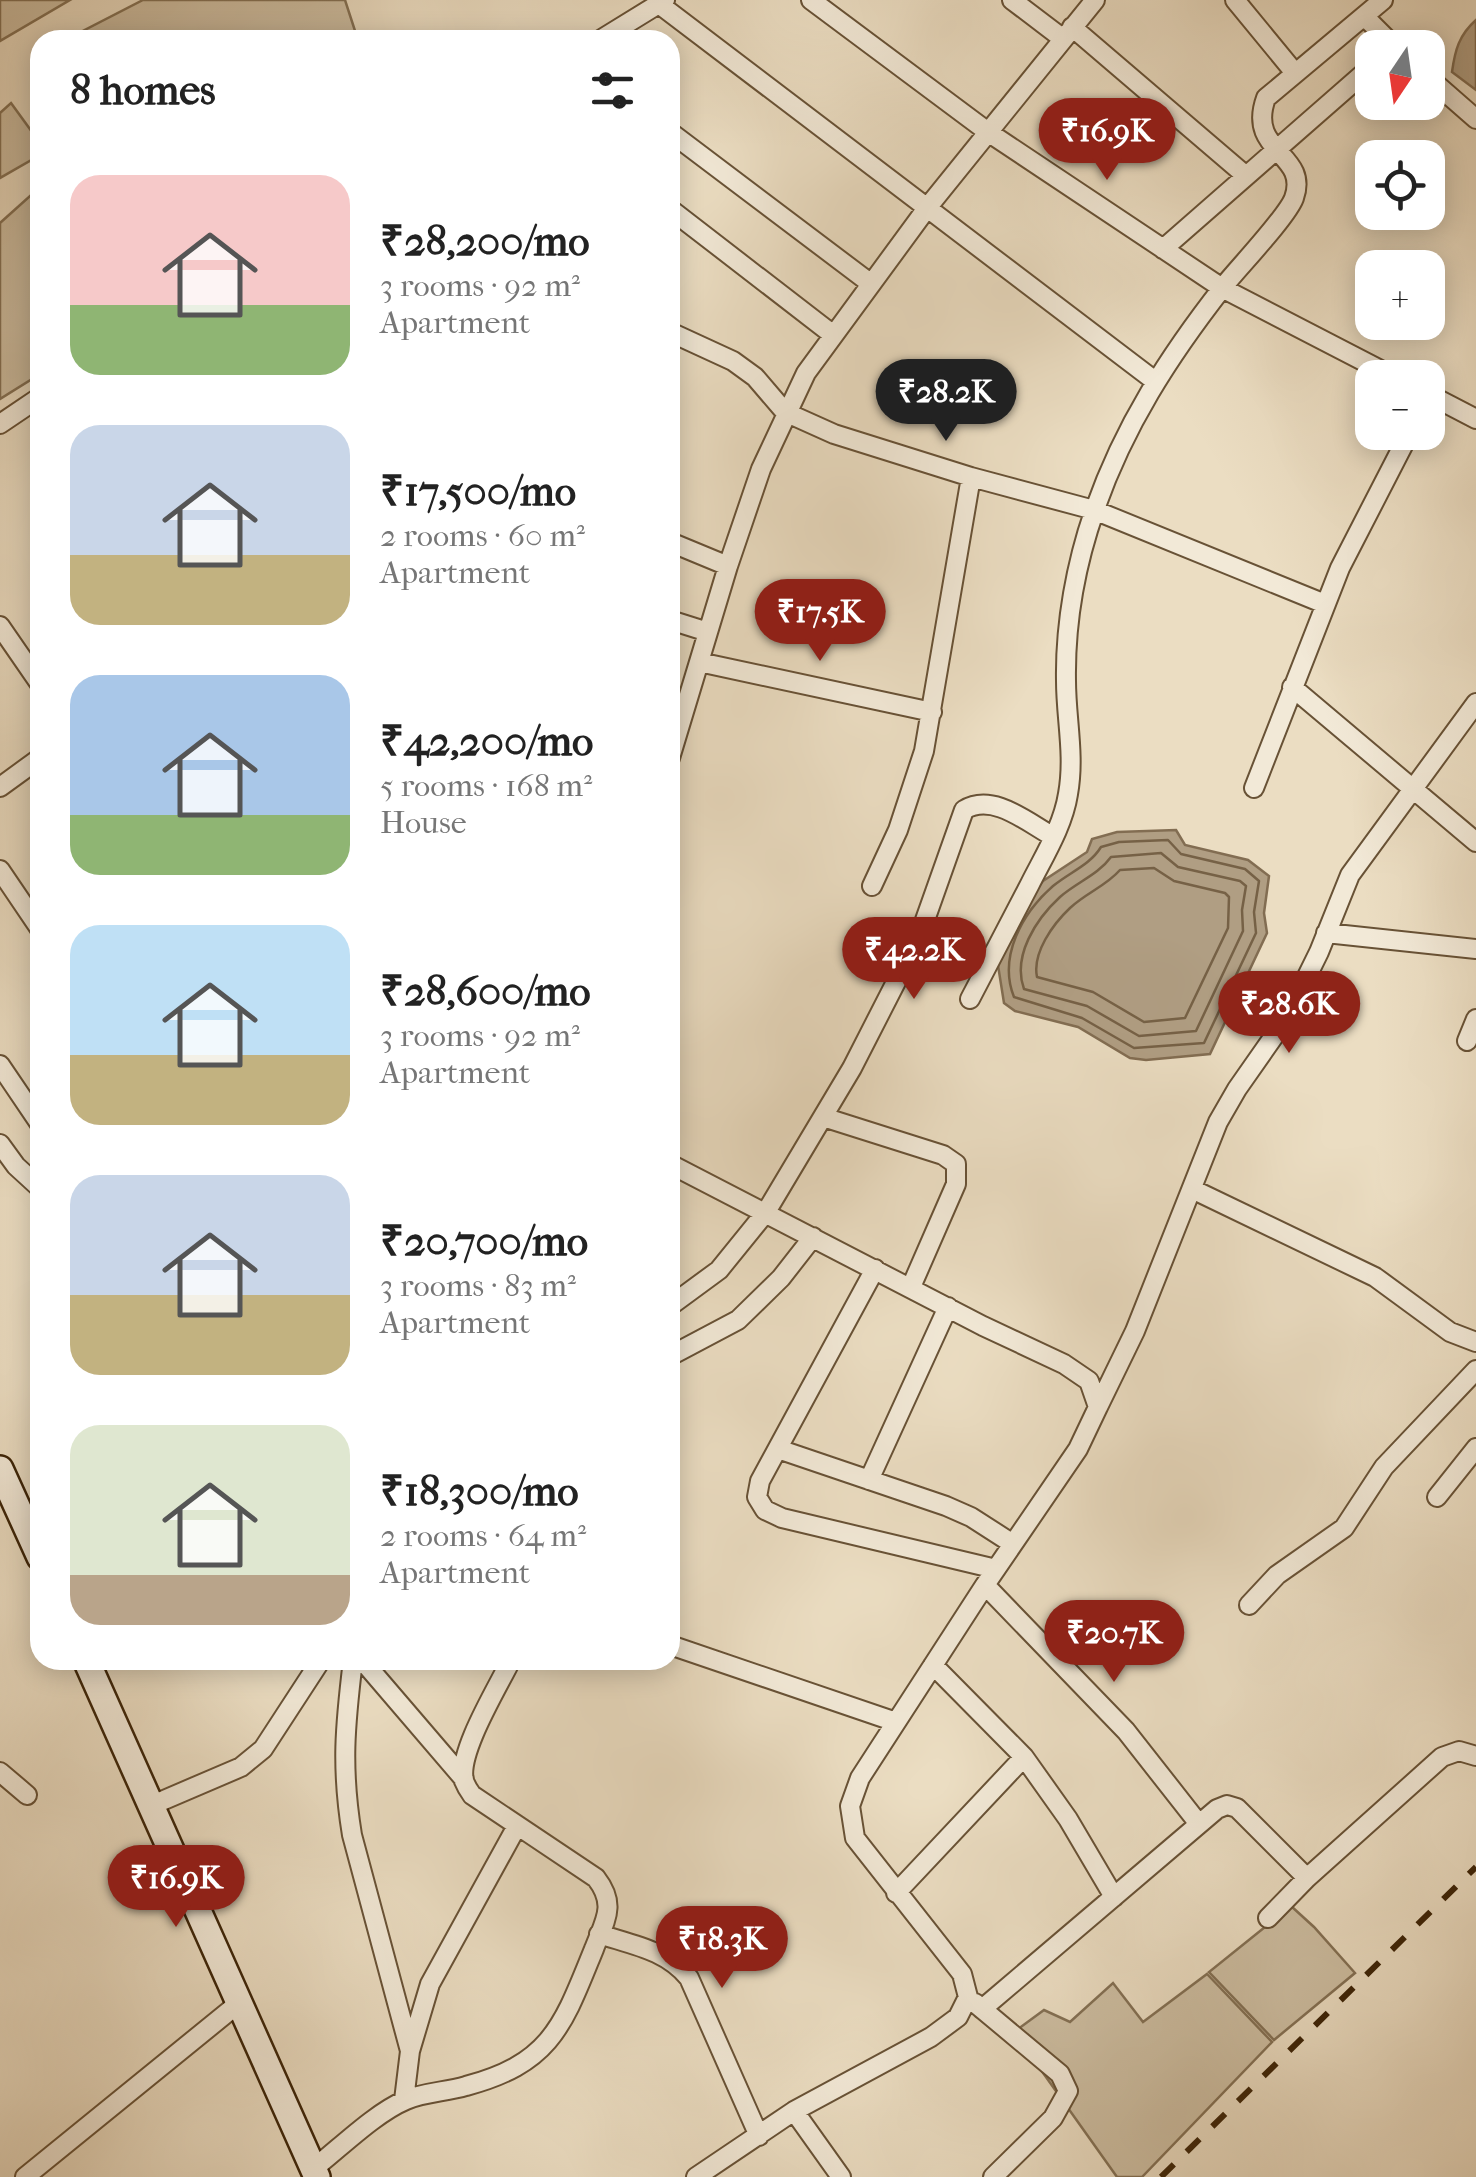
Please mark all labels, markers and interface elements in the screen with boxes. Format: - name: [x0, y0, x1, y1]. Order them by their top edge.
- north arrow: [1355, 30, 1445, 120]
- map controls: [1355, 30, 1445, 450]
- icon: filters: [585, 63, 640, 118]
- text: 8 homes: [70, 66, 216, 115]
- pin: ₹16.9K: [1026, 98, 1188, 183]
- text: ₹16.9K: [1061, 112, 1153, 149]
- button: locate: [1355, 140, 1445, 230]
- icon: home: [150, 215, 270, 335]
- text: ₹28,200/mo: [380, 217, 590, 266]
- button: +: [1355, 250, 1445, 340]
- text: 3 rooms · 92 m²: [380, 267, 580, 304]
- text: Apartment: [380, 304, 530, 341]
- pin: ₹28.2K: [865, 359, 1027, 444]
- button: −: [1355, 360, 1445, 450]
- text: ₹28.2K: [898, 373, 994, 410]
- icon: home: [150, 465, 270, 585]
- text: ₹17,500/mo: [380, 467, 576, 516]
- text: 2 rooms · 60 m²: [380, 517, 585, 554]
- text: Apartment: [380, 554, 530, 591]
- pin: ₹17.5K: [739, 579, 901, 664]
- text: ₹17.5K: [777, 593, 863, 630]
- icon: home: [150, 715, 270, 835]
- text: ₹42,200/mo: [380, 717, 593, 766]
- text: 5 rooms · 168 m²: [380, 767, 592, 804]
- text: House: [380, 804, 467, 841]
- pin: ₹42.2K: [833, 917, 995, 1002]
- text: ₹42.2K: [864, 931, 964, 968]
- icon: home: [150, 965, 270, 1085]
- text: ₹28,600/mo: [380, 967, 591, 1016]
- pin: ₹28.6K: [1208, 971, 1370, 1056]
- text: ₹28.6K: [1240, 985, 1338, 1022]
- text: 3 rooms · 92 m²: [380, 1017, 580, 1054]
- text: Apartment: [380, 1054, 530, 1091]
- icon: home: [150, 1215, 270, 1335]
- text: ₹20,700/mo: [380, 1217, 588, 1266]
- text: 3 rooms · 83 m²: [380, 1267, 576, 1304]
- text: Apartment: [380, 1304, 530, 1341]
- icon: home: [150, 1465, 270, 1585]
- text: ₹18,300/mo: [380, 1467, 578, 1516]
- text: 2 rooms · 64 m²: [380, 1517, 586, 1554]
- text: Apartment: [380, 1554, 530, 1591]
- pin: ₹20.7K: [1033, 1600, 1195, 1685]
- text: ₹20.7K: [1066, 1614, 1162, 1651]
- pin: ₹16.9K: [95, 1845, 257, 1930]
- text: ₹16.9K: [130, 1859, 222, 1896]
- pin: ₹18.3K: [641, 1906, 803, 1991]
- text: ₹18.3K: [678, 1920, 766, 1957]

